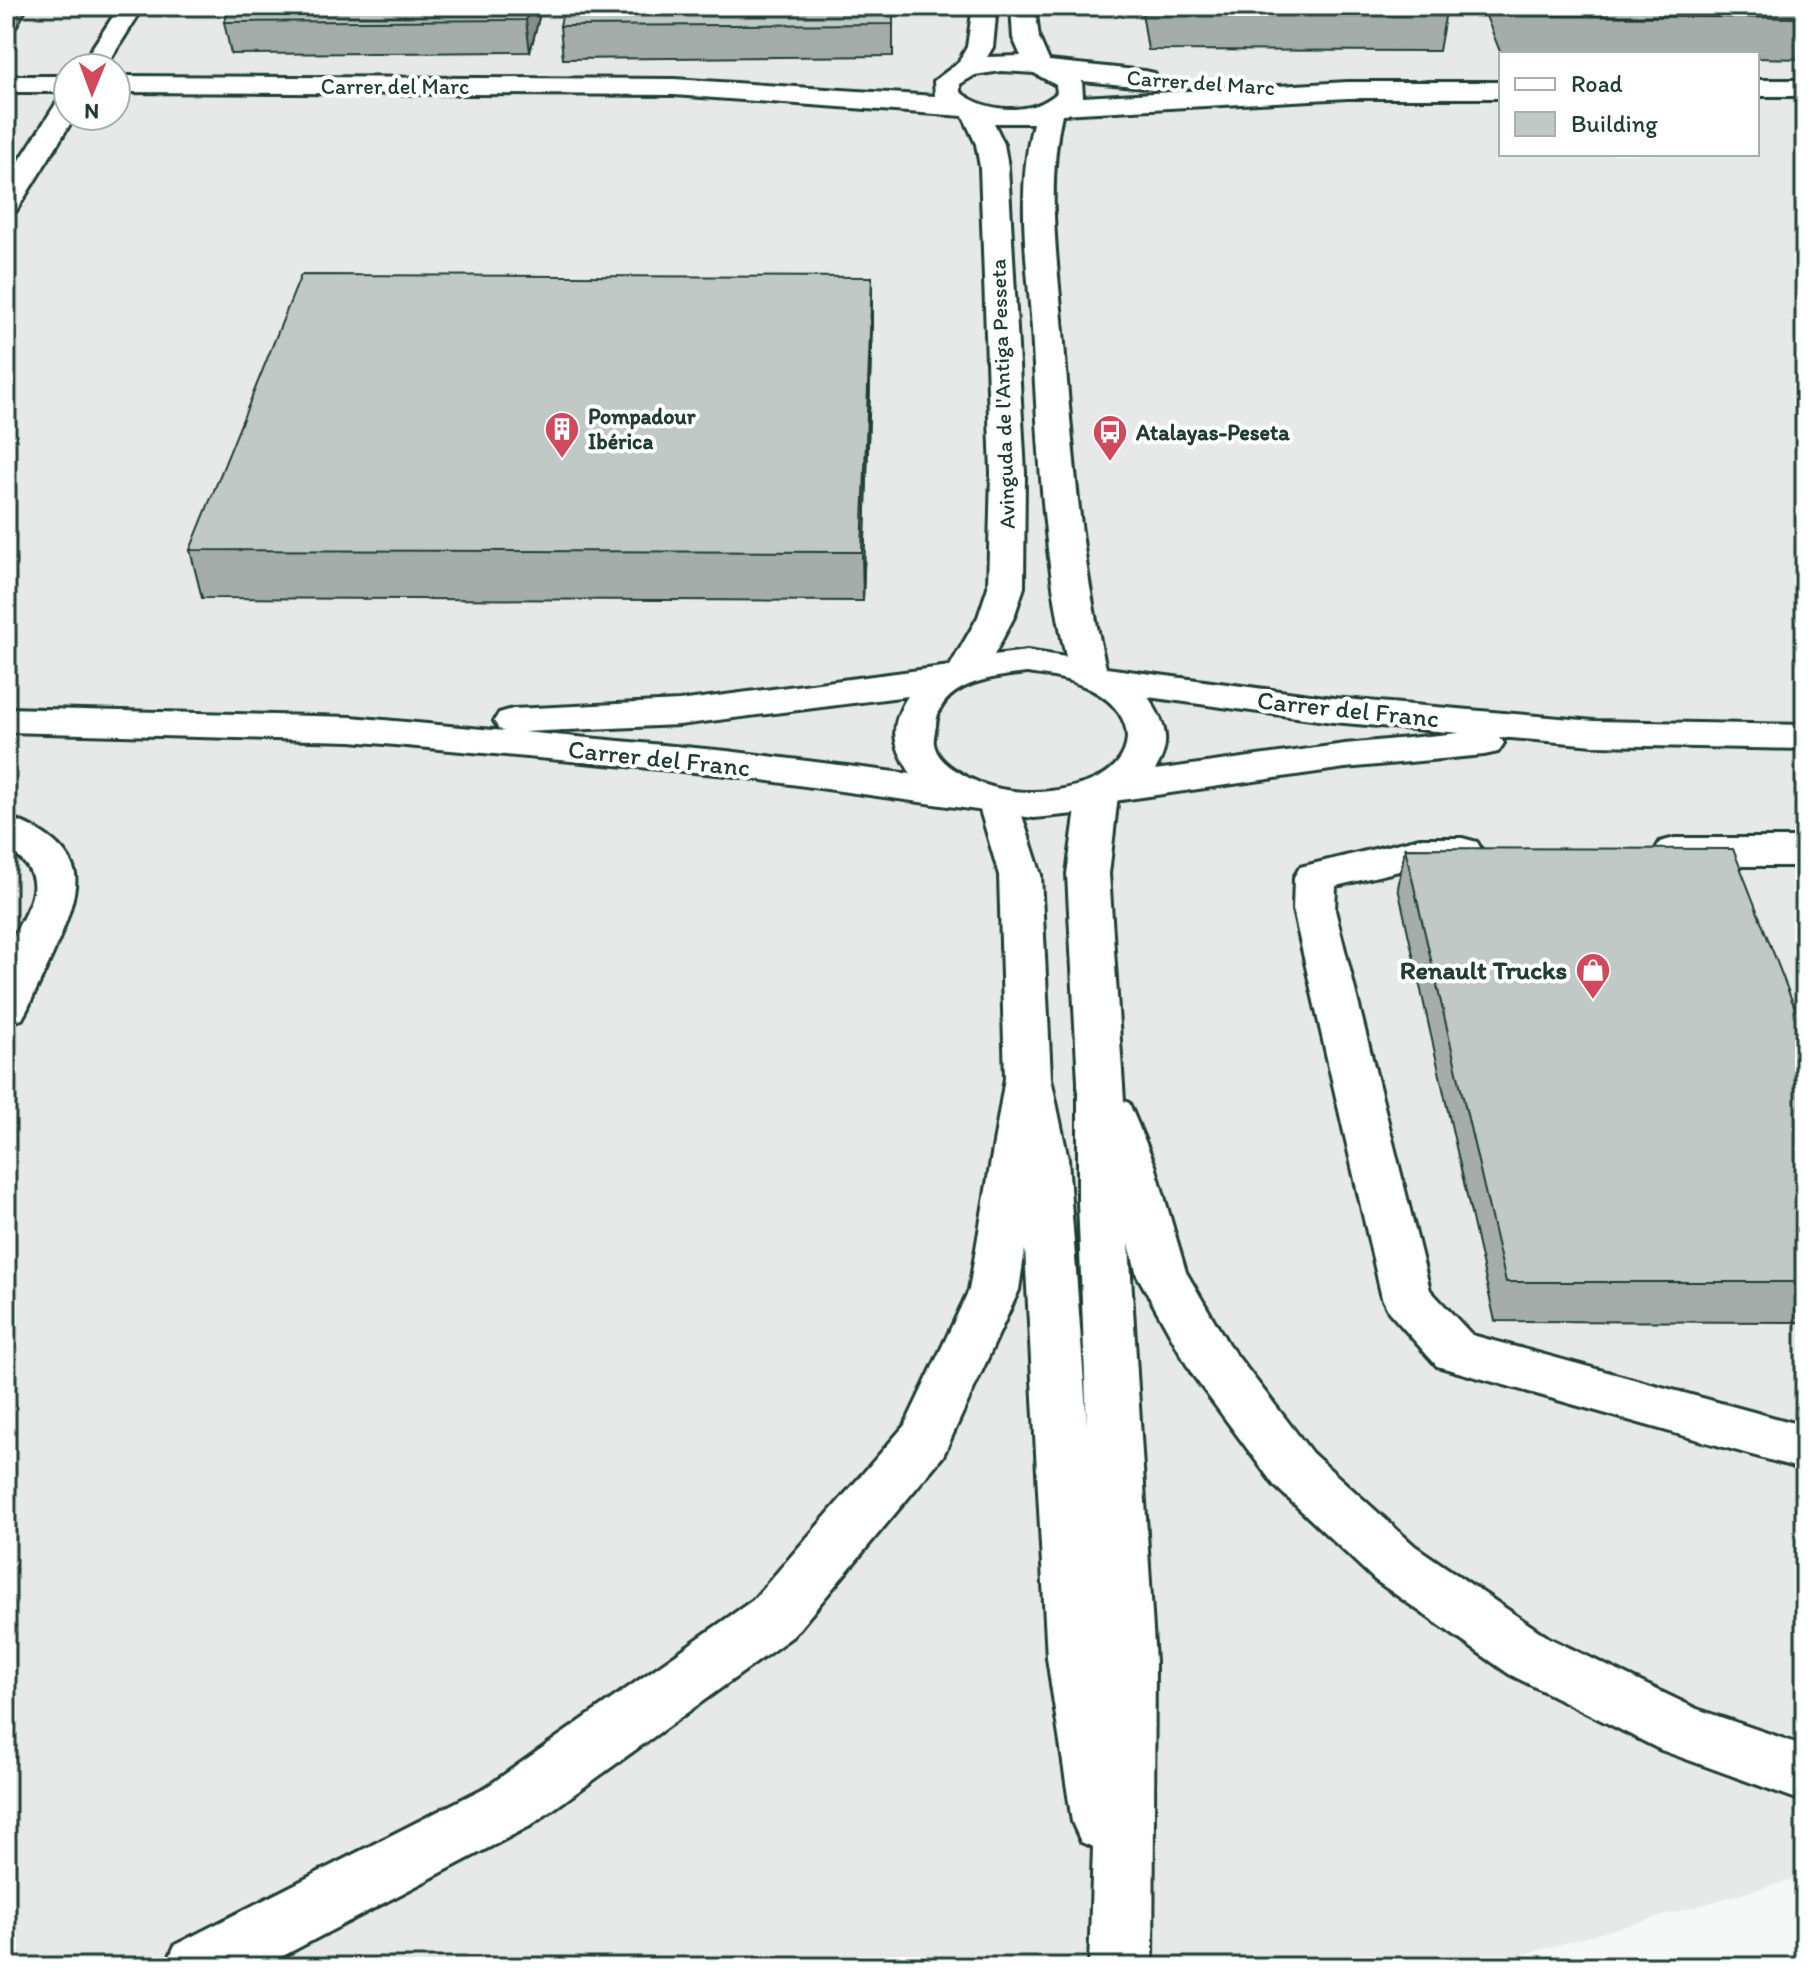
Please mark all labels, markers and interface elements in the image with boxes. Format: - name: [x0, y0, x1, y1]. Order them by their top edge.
- north arrow: [52, 52, 132, 132]
- legend: [1499, 52, 1759, 156]
- street label: Carrer del Marc: [1126, 64, 1276, 101]
- text: Road: [1571, 69, 1623, 98]
- street label: Carrer del Marc: [321, 73, 469, 100]
- text: N: [84, 98, 99, 125]
- text: Building: [1571, 109, 1658, 138]
- street label: Avinguda de l'Antiga Pesseta: [984, 258, 1021, 530]
- place label: Pompadour Ibérica: [588, 403, 697, 455]
- building icon: Pompadour Ibérica: [543, 410, 581, 460]
- bus stop icon: Atalayas-Peseta: [1091, 413, 1129, 463]
- place label: Atalayas-Peseta: [1135, 419, 1290, 446]
- street label: Carrer del Franc: [1255, 684, 1441, 734]
- street label: Carrer del Franc: [566, 733, 752, 783]
- shop icon: Renault Trucks: [1574, 951, 1612, 1001]
- place label: Renault Trucks: [1400, 954, 1567, 986]

